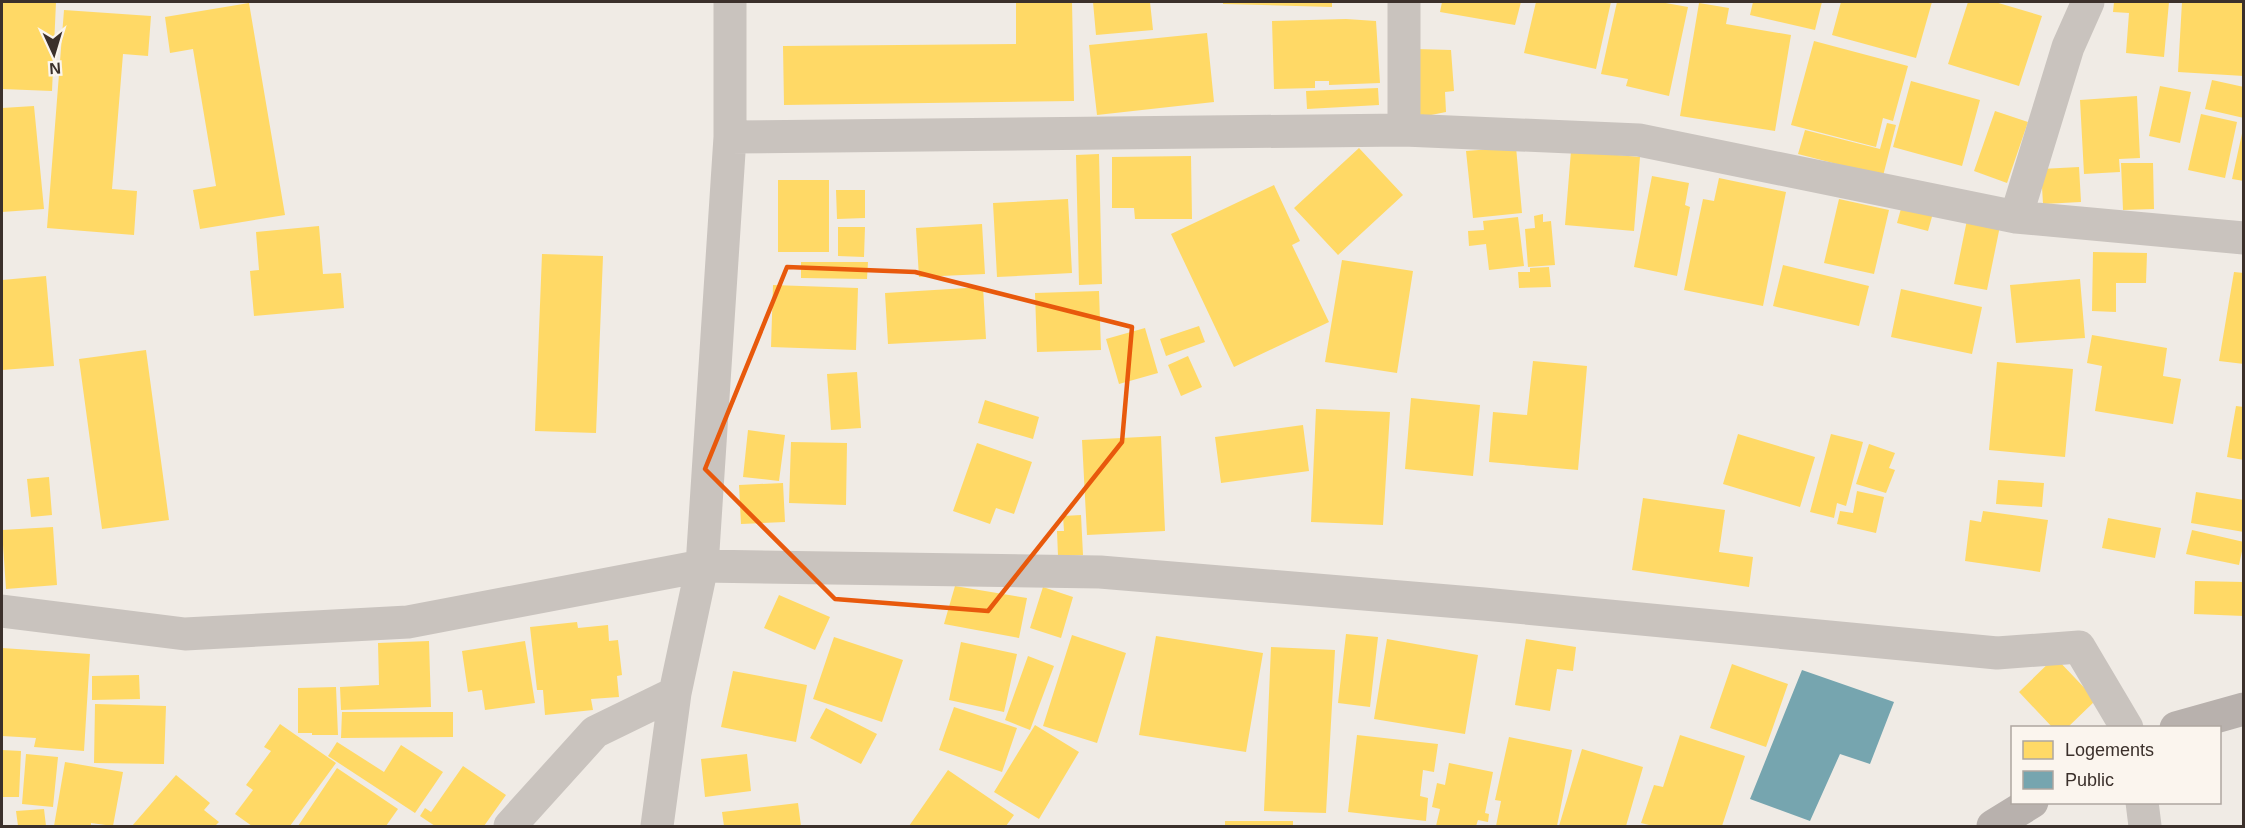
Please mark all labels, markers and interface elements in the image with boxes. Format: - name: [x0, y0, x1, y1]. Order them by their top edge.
- north arrow: [24, 24, 84, 84]
- text: N: [49, 60, 61, 77]
- legend: [2011, 726, 2221, 804]
- text: Logements: [2065, 740, 2154, 760]
- text: Public: [2065, 770, 2114, 790]

